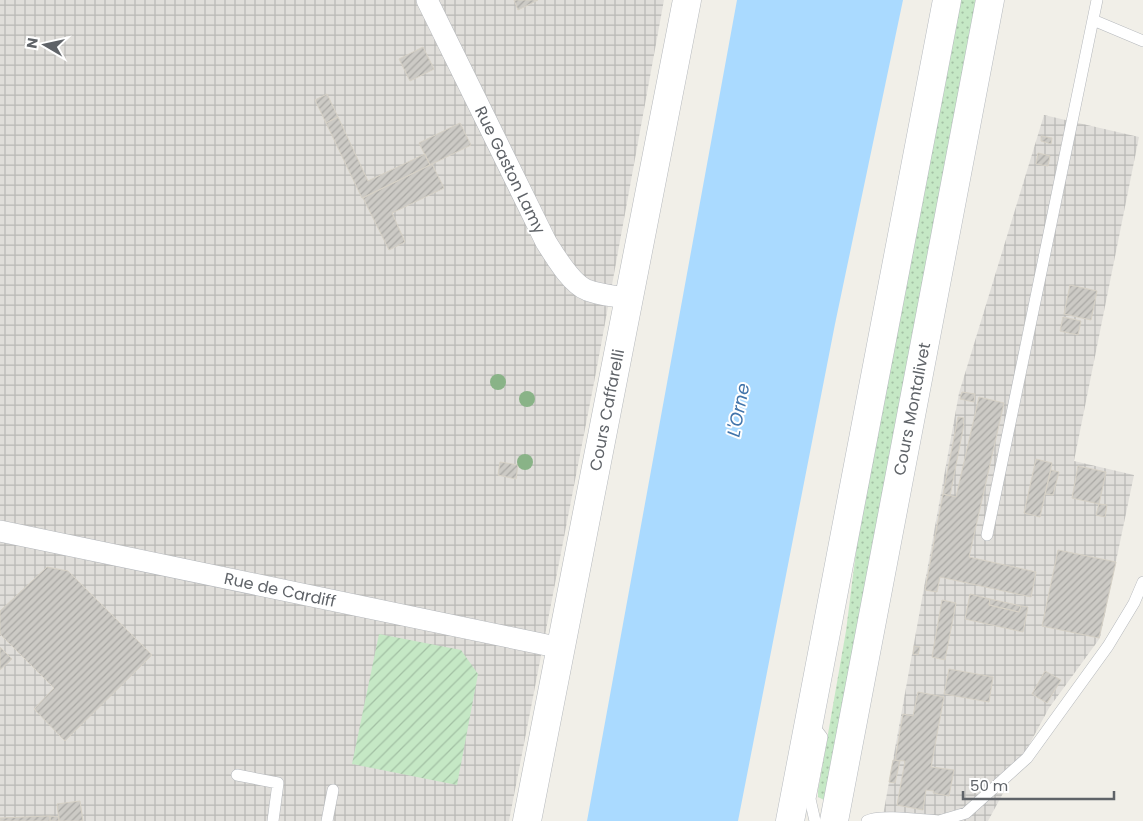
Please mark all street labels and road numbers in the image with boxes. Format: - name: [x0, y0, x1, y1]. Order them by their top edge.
- street label: Rue Gaston Lamy: [469, 102, 551, 238]
- street label: Cours Montalivet: [888, 340, 936, 477]
- street label: Cours Caffarelli: [584, 347, 630, 473]
- street label: Rue de Cardiff: [222, 567, 338, 613]

